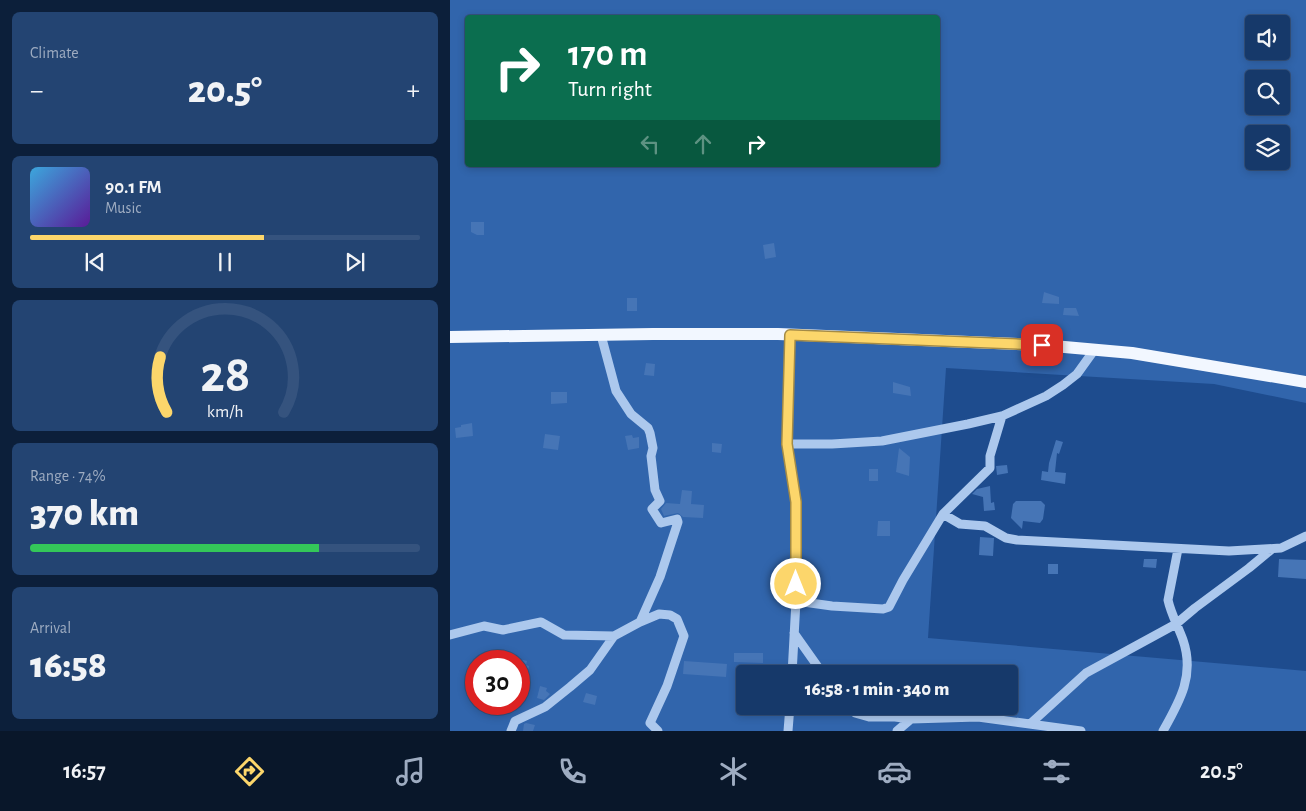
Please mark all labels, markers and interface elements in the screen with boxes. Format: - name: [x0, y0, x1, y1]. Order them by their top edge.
- map controls: [1245, 15, 1290, 170]
- button: sound: [1245, 15, 1290, 60]
- icon: right: [485, 35, 550, 100]
- text: 170 m: [568, 37, 648, 72]
- text: Climate: [30, 45, 79, 61]
- button: search: [1245, 70, 1290, 115]
- text: 20.5°: [188, 72, 262, 110]
- text: −: [30, 77, 43, 105]
- text: +: [407, 77, 420, 105]
- text: Turn right: [568, 78, 652, 100]
- button: layers: [1245, 125, 1290, 170]
- icon: left: [636, 130, 664, 158]
- icon: ahead: [689, 130, 717, 158]
- icon: right: [742, 130, 770, 158]
- text: 90.1 FM: [105, 178, 162, 197]
- text: Music: [105, 200, 141, 216]
- icon: previous: [81, 248, 109, 276]
- icon: pause: [211, 248, 239, 276]
- icon: next: [341, 248, 369, 276]
- pin: [1021, 324, 1063, 366]
- icon: arrive: [1028, 331, 1056, 359]
- text: 28: [200, 349, 250, 401]
- text: km/h: [207, 403, 243, 421]
- text: Range · 74%: [30, 468, 106, 484]
- text: 370 km: [30, 495, 139, 533]
- position arrow: [769, 557, 821, 609]
- text: Arrival: [30, 620, 71, 636]
- text: 16:58: [30, 647, 107, 685]
- speed limit sign: 30: [465, 650, 530, 715]
- text: 16:58 · 1 min · 340 m: [805, 680, 949, 699]
- icon: directions: [232, 754, 267, 789]
- icon: music: [393, 754, 428, 789]
- icon: phone: [555, 754, 590, 789]
- icon: climate: [716, 754, 751, 789]
- icon: car: [877, 754, 912, 789]
- icon: filters: [1039, 754, 1074, 789]
- text: 16:57: [63, 760, 106, 782]
- text: 20.5°: [1200, 760, 1243, 782]

